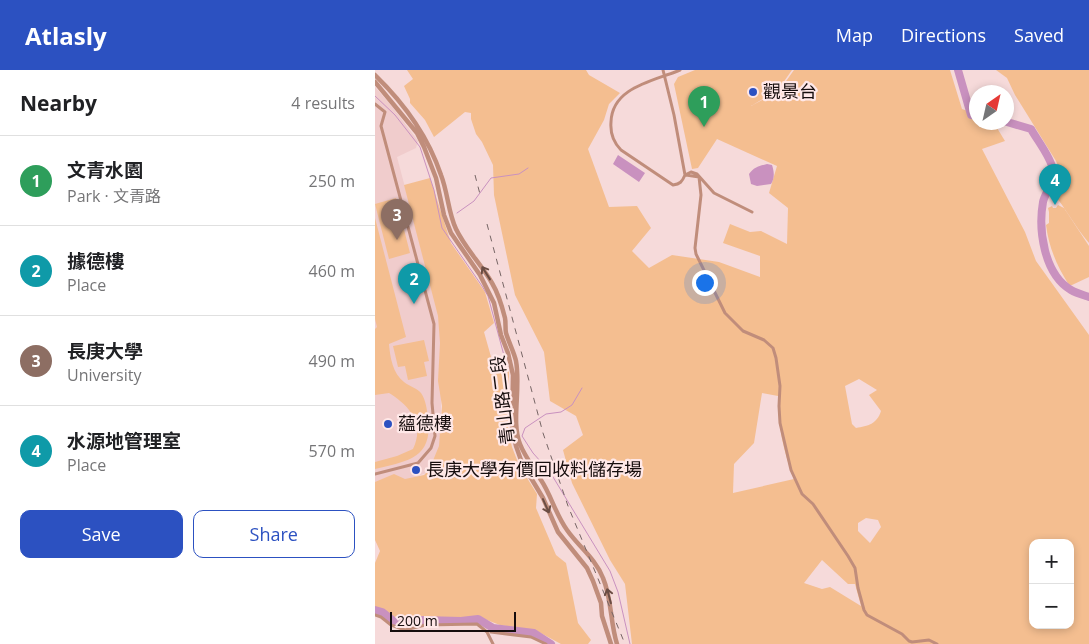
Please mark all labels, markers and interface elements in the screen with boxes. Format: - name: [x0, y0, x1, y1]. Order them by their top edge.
- text: Atlasly: [25, 19, 107, 52]
- text: Map: [836, 23, 873, 47]
- text: Directions: [901, 23, 986, 47]
- text: Saved: [1014, 23, 1064, 47]
- place label: 觀景台: [763, 79, 817, 103]
- north arrow: [969, 85, 1014, 130]
- pin: 1: [688, 86, 720, 127]
- marker: 觀景台: [747, 86, 759, 98]
- text: Nearby: [20, 89, 97, 117]
- text: 4 results: [291, 92, 355, 114]
- text: 文青水園: [67, 157, 143, 183]
- pin: 4: [1039, 164, 1071, 205]
- text: 1: [31, 170, 41, 192]
- text: 250 m: [309, 170, 355, 192]
- text: Park · 文青路: [67, 185, 161, 207]
- pin: 3: [381, 199, 413, 240]
- text: 據德樓: [67, 248, 124, 274]
- text: 2: [31, 260, 41, 282]
- text: 460 m: [309, 260, 355, 282]
- pin: 2: [398, 263, 430, 304]
- one-way arrow: [481, 267, 491, 281]
- your location: [692, 270, 718, 296]
- text: Place: [67, 274, 106, 296]
- text: 長庚大學: [67, 338, 143, 364]
- text: 3: [31, 350, 41, 372]
- text: 490 m: [309, 350, 355, 372]
- street label: 青山路二段: [485, 354, 519, 446]
- text: University: [67, 364, 141, 386]
- place label: 蘊德樓: [398, 411, 452, 435]
- marker: 蘊德樓: [382, 418, 394, 430]
- text: 水源地管理室: [67, 428, 181, 454]
- text: 4: [31, 440, 41, 462]
- text: 570 m: [309, 440, 355, 462]
- text: Place: [67, 454, 106, 476]
- place label: 長庚大學有價回收料儲存場: [426, 457, 642, 481]
- marker: 長庚大學有價回收料儲存場: [410, 464, 422, 476]
- one-way arrow: [542, 498, 552, 513]
- button: Save: [20, 510, 183, 558]
- button: Share: [193, 510, 355, 558]
- map controls: [1029, 539, 1074, 629]
- button: +: [1029, 539, 1074, 584]
- button: −: [1029, 584, 1074, 629]
- one-way arrow: [604, 589, 613, 605]
- scale bar: [390, 609, 516, 632]
- text: 200 m: [397, 611, 438, 630]

